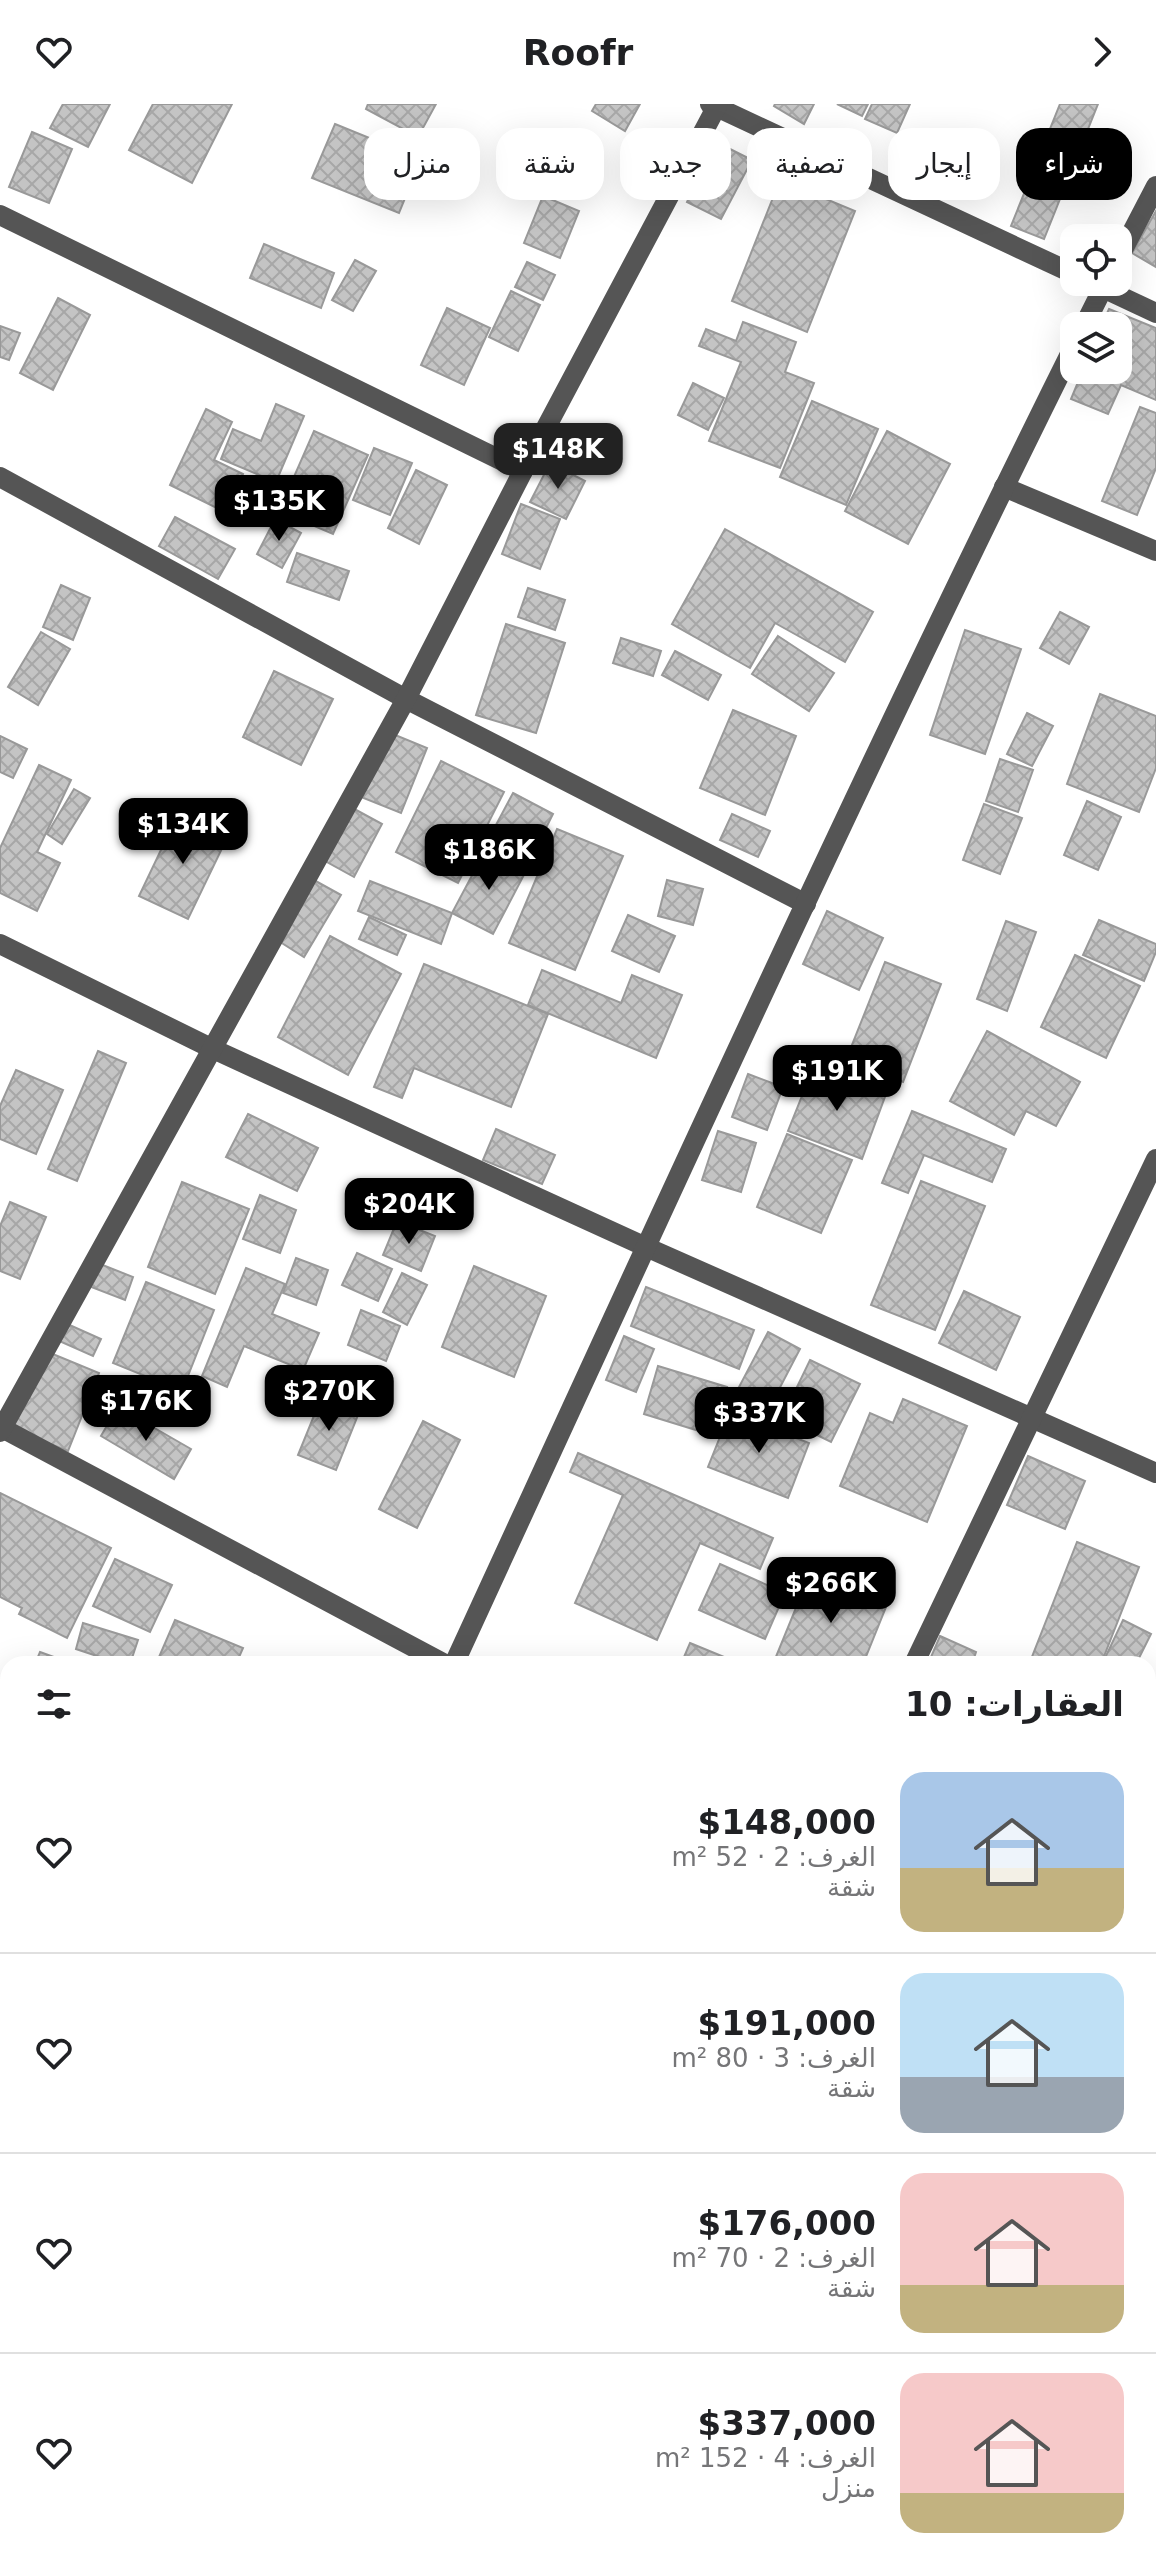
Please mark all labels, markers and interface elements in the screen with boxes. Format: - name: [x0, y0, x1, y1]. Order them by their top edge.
- icon: heart: [32, 30, 76, 74]
- icon: forward: [1080, 30, 1124, 74]
- text: Roofr: [523, 32, 633, 73]
- chip: منزل: [364, 128, 480, 200]
- chip: شقة: [496, 128, 604, 200]
- chip: جديد: [620, 128, 731, 200]
- chip: تصفية: [747, 128, 872, 200]
- chip: إيجار: [888, 128, 1000, 200]
- chip: شراء: [1016, 128, 1132, 200]
- map controls: [1060, 224, 1132, 384]
- button: locate: [1060, 224, 1132, 296]
- button: layers: [1060, 312, 1132, 384]
- pin: $148K: [502, 423, 614, 491]
- text: $148K: [512, 434, 604, 464]
- pin: $135K: [223, 475, 335, 543]
- text: $135K: [233, 486, 325, 516]
- pin: $134K: [127, 798, 239, 866]
- text: $134K: [137, 809, 229, 839]
- pin: $186K: [433, 824, 545, 892]
- text: $186K: [443, 835, 535, 865]
- pin: $191K: [781, 1045, 893, 1113]
- text: $191K: [791, 1056, 883, 1086]
- pin: $204K: [353, 1178, 465, 1246]
- text: $204K: [363, 1189, 455, 1219]
- pin: $270K: [273, 1365, 385, 1433]
- pin: $176K: [90, 1375, 202, 1443]
- text: $270K: [283, 1376, 375, 1406]
- text: $176K: [100, 1386, 192, 1416]
- pin: $337K: [703, 1387, 815, 1455]
- text: $337K: [713, 1398, 805, 1428]
- pin: $266K: [775, 1557, 887, 1625]
- text: $266K: [785, 1568, 877, 1598]
- icon: filters: [32, 1682, 76, 1726]
- text: العقارات: 10: [905, 1684, 1124, 1724]
- text: $148,000: [697, 1802, 876, 1842]
- icon: home: [964, 1804, 1060, 1900]
- icon: heart: [32, 1830, 76, 1874]
- text: الغرف: 2 · 52 m²: [672, 1842, 876, 1872]
- text: شقة: [827, 1872, 876, 1902]
- text: $191,000: [697, 2003, 876, 2043]
- icon: home: [964, 2005, 1060, 2101]
- icon: heart: [32, 2031, 76, 2075]
- text: الغرف: 3 · 80 m²: [672, 2043, 876, 2073]
- text: شقة: [827, 2073, 876, 2103]
- text: $176,000: [697, 2203, 876, 2243]
- icon: home: [964, 2205, 1060, 2301]
- icon: heart: [32, 2231, 76, 2275]
- text: الغرف: 2 · 70 m²: [672, 2243, 876, 2273]
- text: شقة: [827, 2273, 876, 2303]
- text: $337,000: [697, 2403, 876, 2443]
- icon: home: [964, 2405, 1060, 2501]
- icon: heart: [32, 2431, 76, 2475]
- text: الغرف: 4 · 152 m²: [655, 2443, 876, 2473]
- text: منزل: [821, 2473, 876, 2503]

